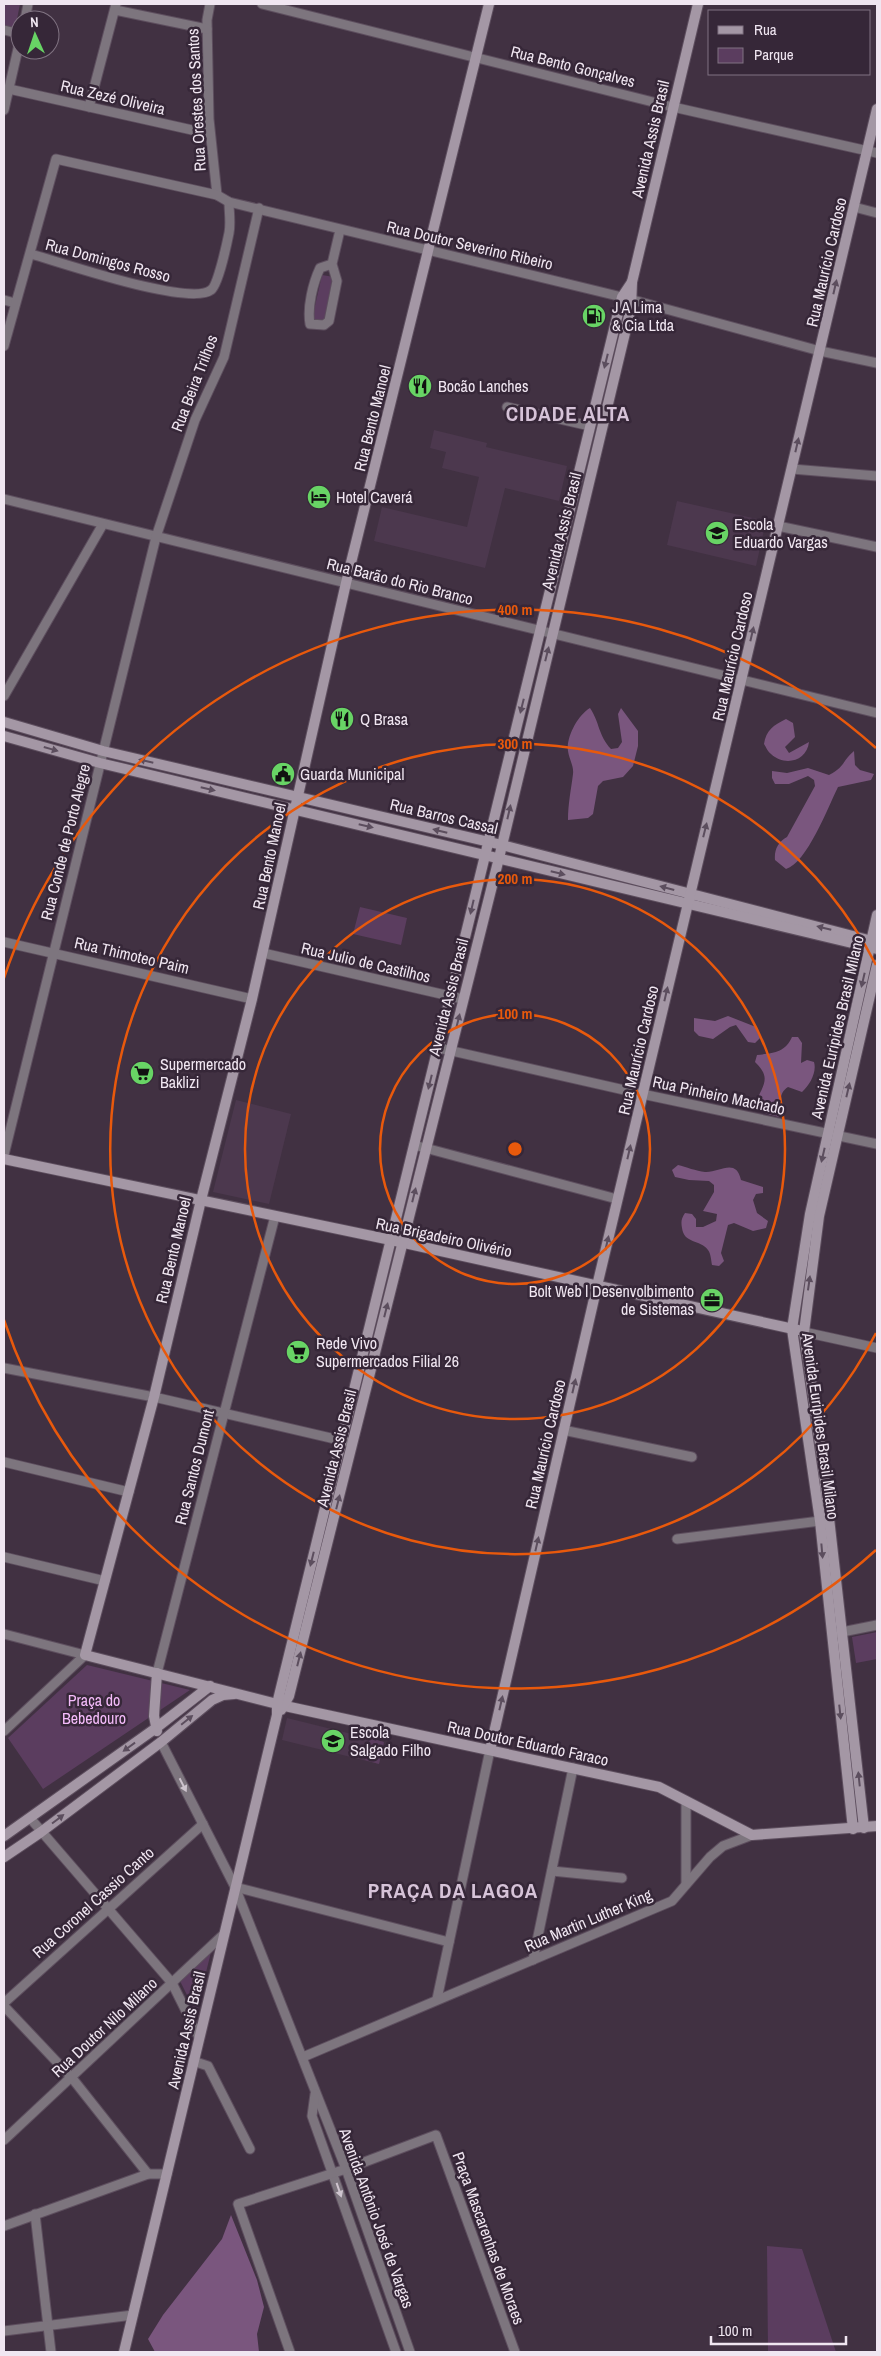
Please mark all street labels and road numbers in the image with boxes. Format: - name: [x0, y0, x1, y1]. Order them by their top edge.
- street label: Rua Orestes dos Santos: [181, 28, 211, 172]
- street label: Rua Bento Gonçalves: [508, 40, 638, 92]
- street label: Rua Zezé Oliveira: [59, 74, 168, 120]
- street label: Avenida Assis Brasil: [626, 78, 674, 201]
- street label: Rua Maurício Cardoso: [800, 195, 852, 329]
- street label: Rua Doutor Severino Ribeiro: [385, 215, 555, 275]
- street label: Rua Domingos Rosso: [43, 233, 173, 287]
- street label: Rua Beira Trilhos: [165, 331, 223, 435]
- street label: Rua Bento Manoel: [348, 363, 396, 473]
- street label: Avenida Assis Brasil: [536, 470, 586, 593]
- street label: Rua Barão do Rio Branco: [324, 552, 476, 610]
- street label: Rua Maurício Cardoso: [706, 589, 758, 723]
- street label: Rua Conde de Porto Alegre: [35, 761, 95, 923]
- street label: Rua Barros Cassal: [388, 793, 500, 839]
- street label: Rua Bento Manoel: [247, 800, 291, 911]
- street label: Rua Thimoteo Paim: [72, 931, 192, 979]
- street label: Avenida Euripides Brasil Milano: [805, 933, 869, 1122]
- street label: Rua Julio de Castilhos: [299, 936, 433, 988]
- street label: Avenida Assis Brasil: [423, 936, 473, 1059]
- street label: Rua Maurício Cardoso: [612, 983, 664, 1117]
- street label: Rua Pinheiro Machado: [651, 1070, 787, 1120]
- street label: Rua Bento Manoel: [150, 1195, 196, 1305]
- street label: Rua Brigadeiro Olivério: [374, 1212, 514, 1262]
- street label: Avenida Euripides Brasil Milano: [797, 1330, 845, 1521]
- street label: Rua Maurício Cardoso: [519, 1377, 571, 1511]
- street label: Avenida Assis Brasil: [311, 1387, 361, 1510]
- street label: Rua Santos Dumont: [169, 1407, 219, 1527]
- street label: Rua Doutor Eduardo Faraco: [445, 1715, 611, 1771]
- street label: Rua Coronel Cassio Canto: [27, 1841, 159, 1963]
- street label: Rua Martin Luther King: [521, 1883, 656, 1957]
- street label: Avenida Assis Brasil: [162, 1969, 210, 2092]
- street label: Rua Doutor Nilo Milano: [46, 1972, 162, 2082]
- street label: Avenida Antônio José de Vargas: [334, 2124, 420, 2311]
- street label: Praça Mascarenhas de Moraes: [447, 2149, 531, 2327]

